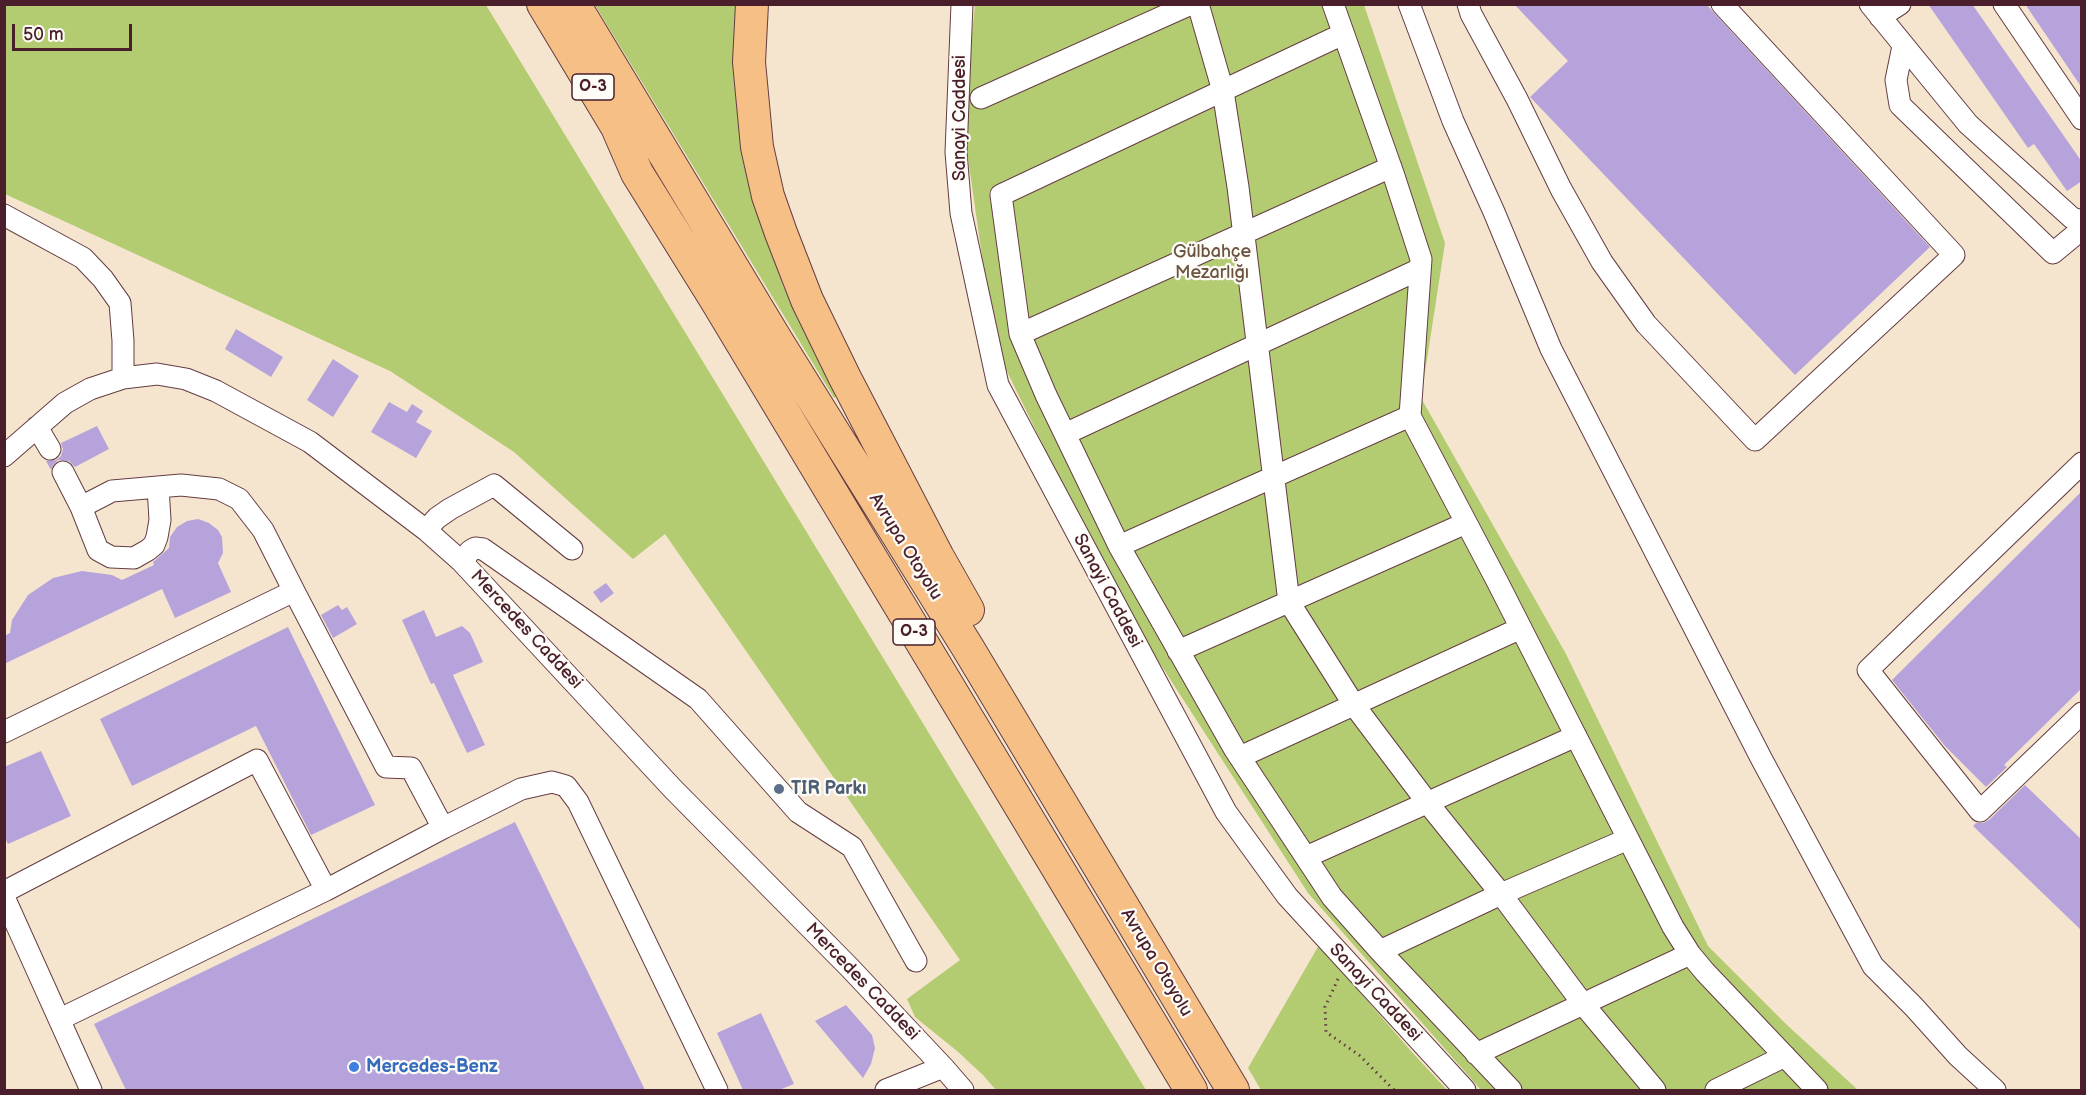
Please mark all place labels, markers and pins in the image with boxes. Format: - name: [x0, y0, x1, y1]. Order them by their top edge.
- place label: TIR Parkı: [791, 778, 866, 800]
- marker: TIR Parkı: [772, 782, 786, 796]
- place label: Mercedes-Benz: [366, 1056, 498, 1078]
- marker: Mercedes-Benz: [347, 1060, 361, 1074]

